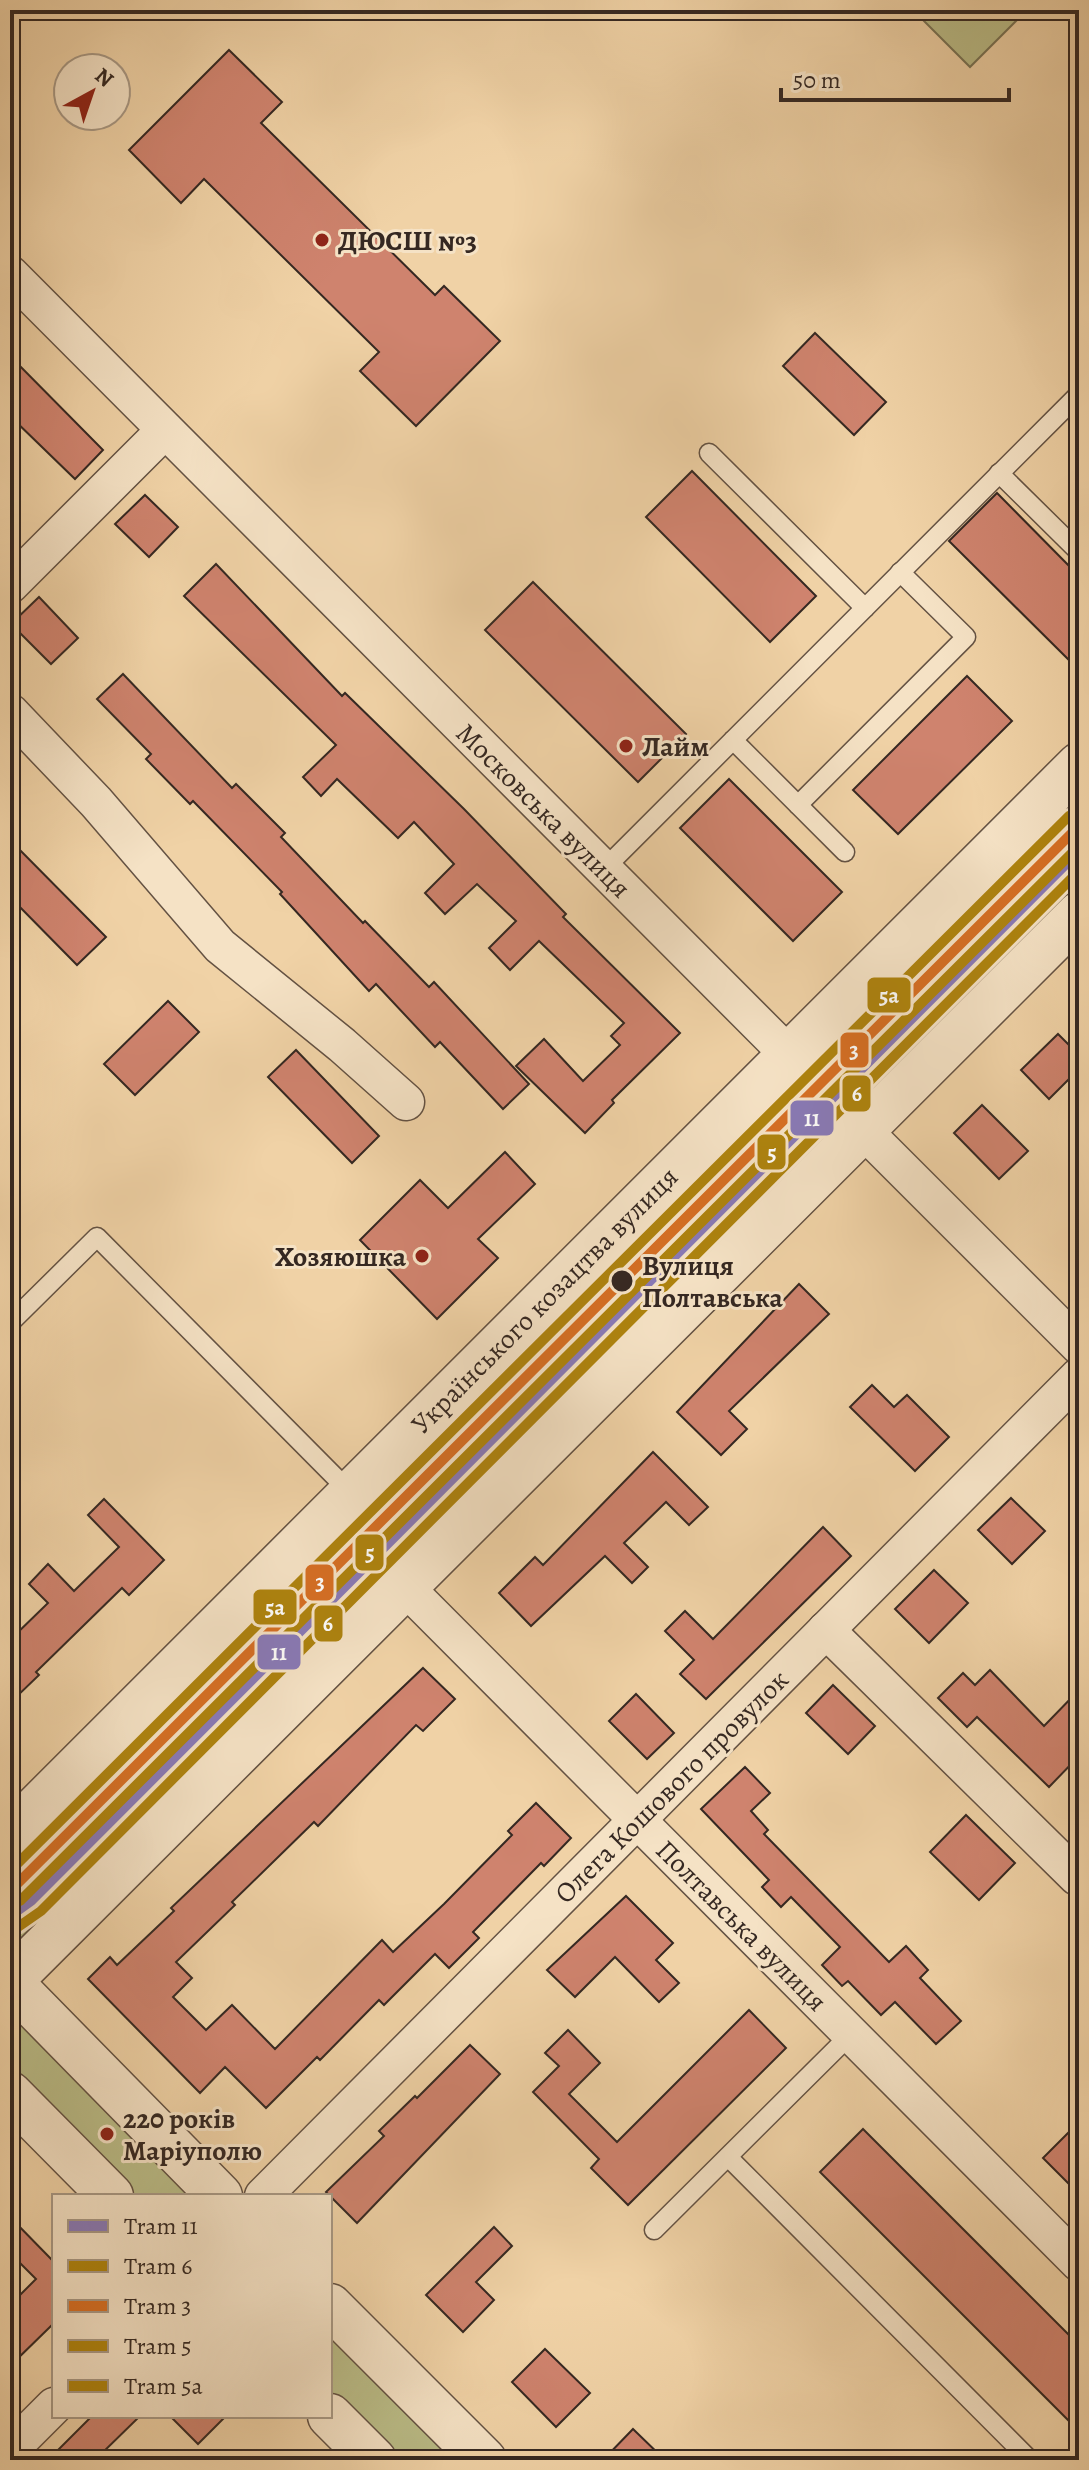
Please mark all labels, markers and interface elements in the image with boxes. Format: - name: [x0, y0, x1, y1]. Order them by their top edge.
- north arrow: [52, 52, 132, 132]
- scale bar: [781, 52, 1009, 102]
- text: N: [88, 61, 120, 94]
- text: 50 m: [793, 64, 841, 96]
- place label: ДЮСШ №3: [338, 222, 477, 260]
- marker: ДЮСШ №3: [313, 231, 331, 249]
- street label: Московська вулиця: [447, 715, 639, 907]
- place label: Лайм: [642, 728, 709, 766]
- marker: Лайм: [617, 737, 635, 755]
- line badge: 5а: [866, 976, 912, 1014]
- text: 5а: [879, 981, 899, 1011]
- line badge: 3: [839, 1031, 870, 1069]
- text: 3: [849, 1036, 859, 1066]
- line badge: 6: [841, 1074, 872, 1113]
- text: 6: [852, 1079, 862, 1109]
- line badge: 11: [789, 1099, 835, 1137]
- text: 11: [804, 1104, 820, 1134]
- line badge: 5: [756, 1133, 787, 1171]
- text: 5: [767, 1138, 777, 1168]
- street label: Українського козацтва вулиця: [403, 1159, 687, 1443]
- place label: Хозяюшка: [275, 1238, 407, 1276]
- marker: Хозяюшка: [413, 1247, 431, 1265]
- place label: Вулиця Полтавська: [642, 1247, 784, 1317]
- marker: Вулиця Полтавська: [609, 1268, 635, 1294]
- line badge: 5: [354, 1533, 385, 1572]
- text: 5: [365, 1538, 375, 1568]
- line badge: 3: [304, 1563, 335, 1602]
- text: 3: [315, 1568, 325, 1598]
- line badge: 5а: [252, 1588, 298, 1626]
- text: 5а: [265, 1593, 285, 1623]
- line badge: 6: [313, 1604, 344, 1643]
- text: 6: [323, 1609, 333, 1639]
- line badge: 11: [256, 1633, 302, 1671]
- text: 11: [271, 1638, 287, 1668]
- street label: Олега Кошового провулок: [546, 1661, 797, 1912]
- street label: Полтавська вулиця: [647, 1832, 835, 2020]
- place label: 220 років Маріуполю: [123, 2100, 262, 2170]
- marker: 220 років Маріуполю: [98, 2125, 116, 2143]
- legend: [52, 2194, 332, 2418]
- text: Tram 11: [124, 2210, 198, 2242]
- text: Tram 6: [124, 2250, 192, 2282]
- text: Tram 3: [124, 2290, 191, 2322]
- text: Tram 5: [124, 2330, 192, 2362]
- text: Tram 5а: [124, 2370, 203, 2402]

